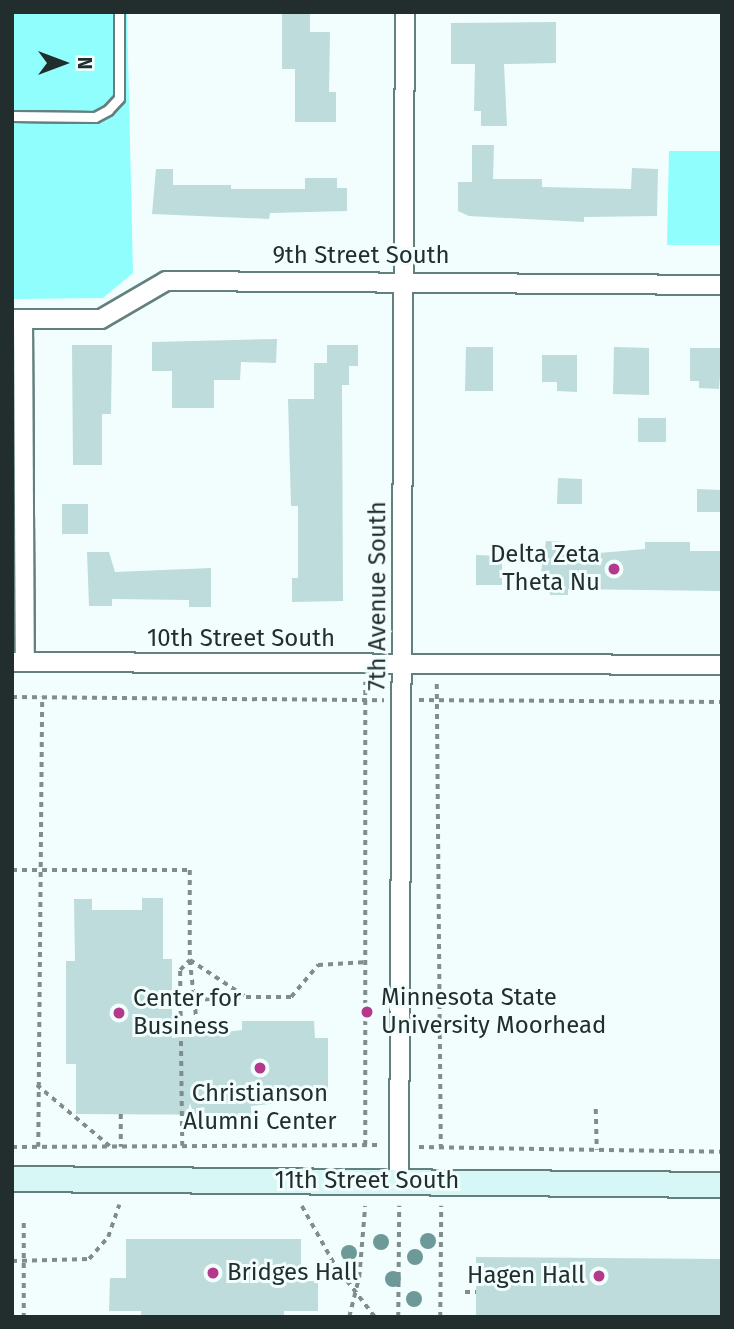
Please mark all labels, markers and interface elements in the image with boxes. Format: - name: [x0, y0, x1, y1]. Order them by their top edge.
- north arrow: [28, 28, 98, 98]
- text: N: [73, 57, 96, 69]
- street label: 9th Street South: [273, 242, 449, 270]
- street label: 7th Avenue South: [364, 501, 392, 691]
- place label: Delta Zeta Theta Nu: [490, 541, 600, 597]
- marker: Delta Zeta Theta Nu: [606, 561, 622, 577]
- street label: 10th Street South: [147, 625, 335, 653]
- place label: Minnesota State University Moorhead: [381, 984, 606, 1040]
- place label: Center for Business: [133, 985, 241, 1041]
- marker: Minnesota State University Moorhead: [359, 1004, 375, 1020]
- marker: Center for Business: [111, 1005, 127, 1021]
- marker: Christianson Alumni Center: [252, 1060, 268, 1076]
- place label: Christianson Alumni Center: [183, 1080, 337, 1136]
- street label: 11th Street South: [275, 1167, 459, 1195]
- place label: Bridges Hall: [227, 1259, 358, 1287]
- place label: Hagen Hall: [467, 1262, 585, 1290]
- marker: Bridges Hall: [205, 1265, 221, 1281]
- marker: Hagen Hall: [591, 1268, 607, 1284]

